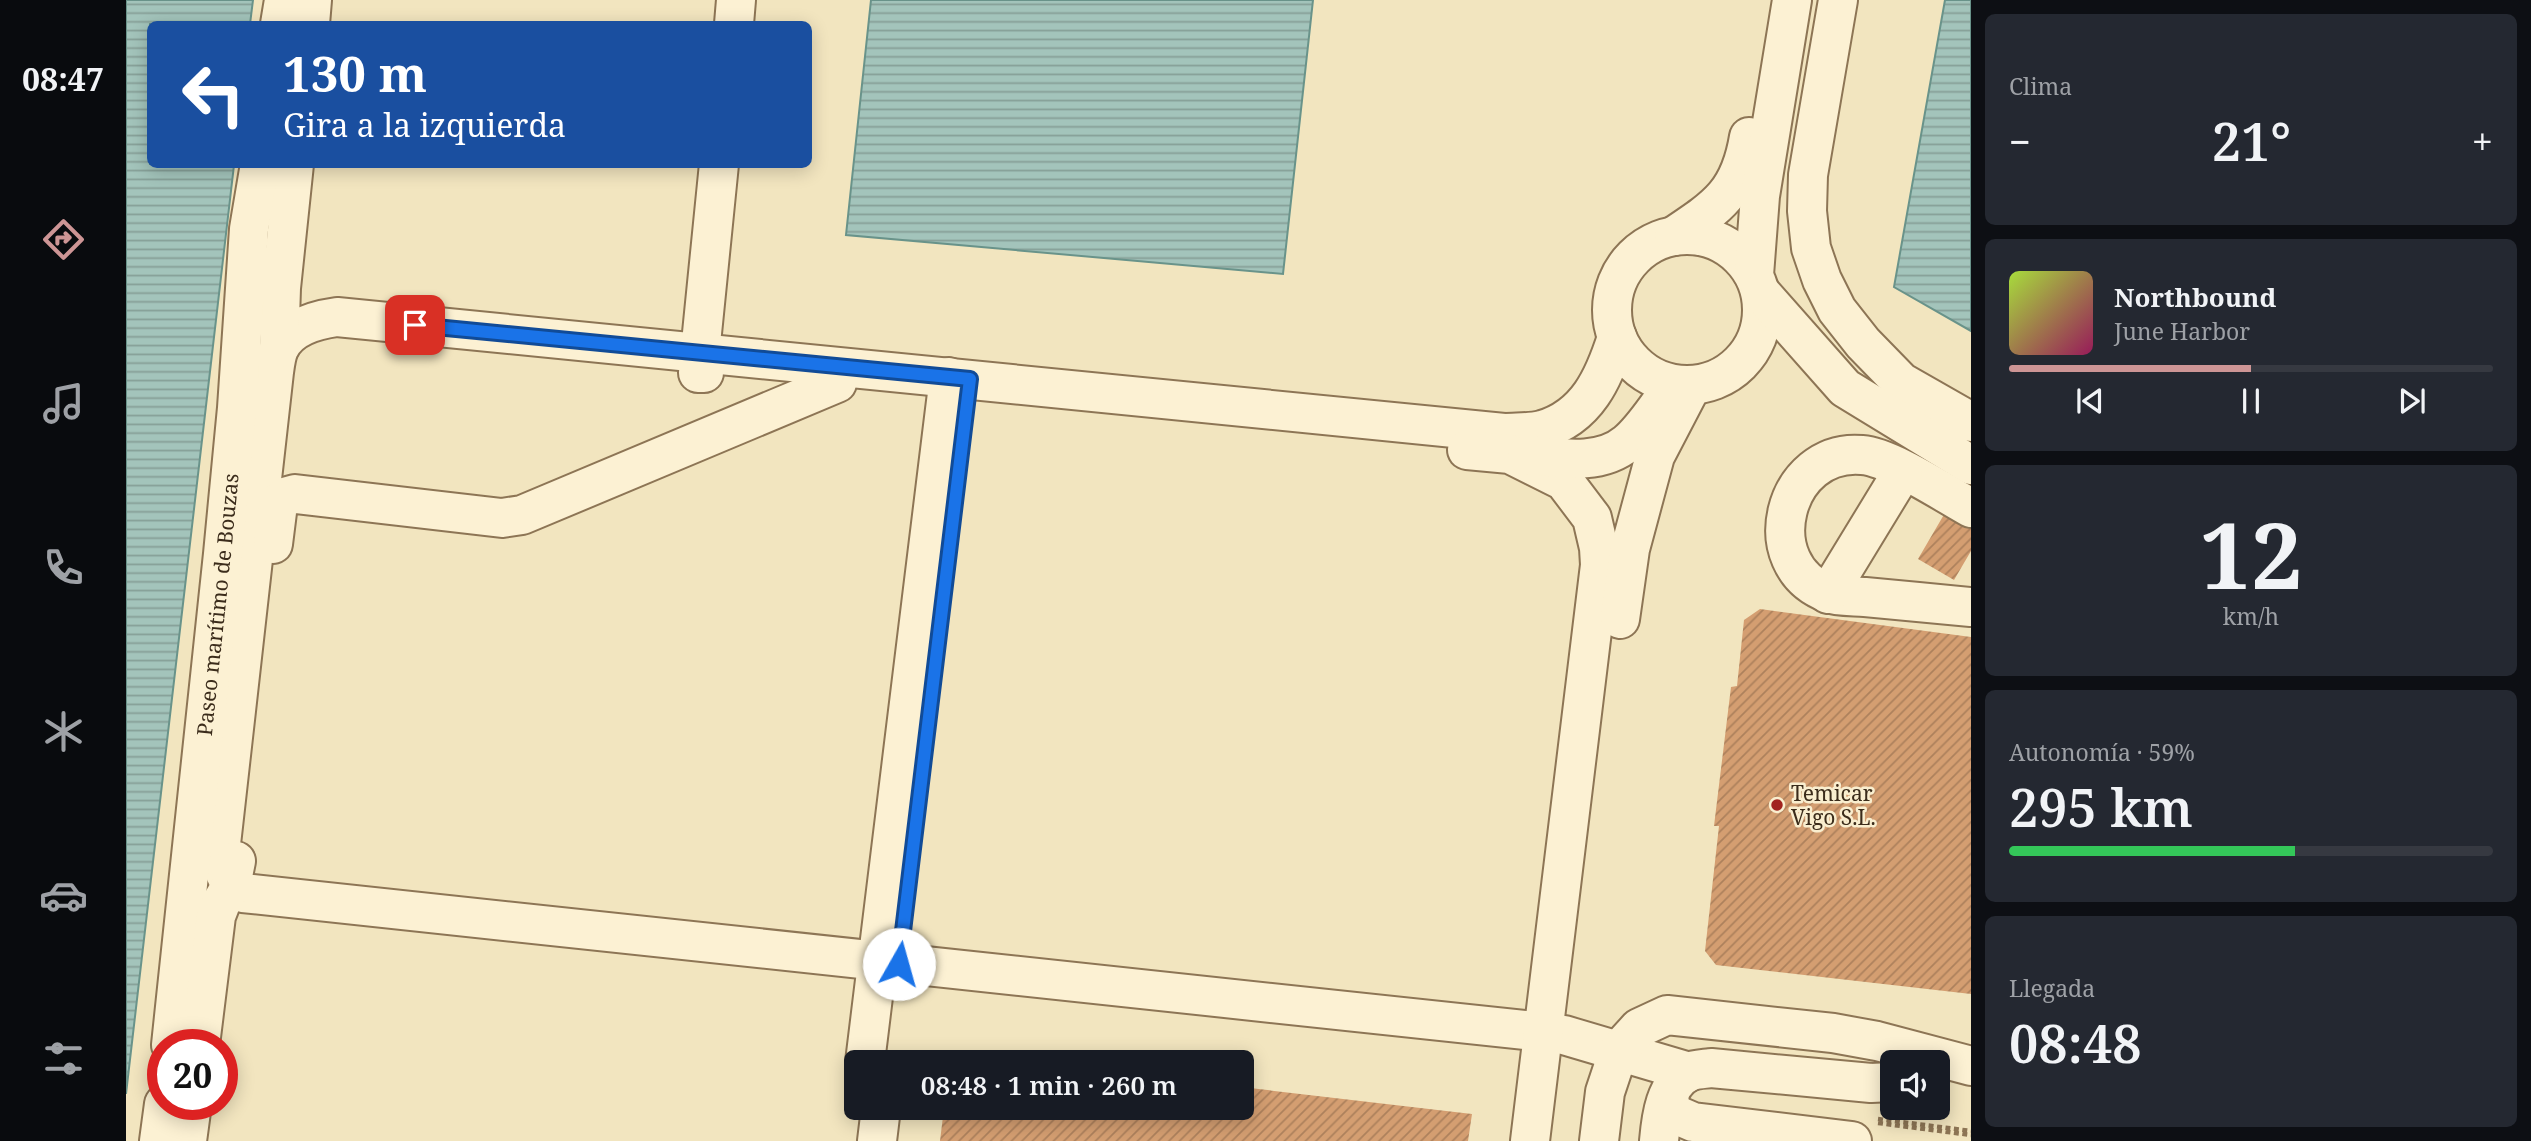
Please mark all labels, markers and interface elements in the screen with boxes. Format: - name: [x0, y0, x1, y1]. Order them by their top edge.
- text: 130 m: [283, 40, 427, 106]
- icon: left: [168, 49, 259, 140]
- text: 08:47: [22, 57, 104, 100]
- text: Clima: [2009, 70, 2072, 102]
- text: Gira a la izquierda: [283, 103, 566, 146]
- text: 21°: [2212, 105, 2291, 176]
- text: −: [2009, 115, 2031, 167]
- text: +: [2472, 115, 2493, 167]
- icon: directions: [39, 215, 88, 264]
- text: Northbound: [2114, 279, 2276, 315]
- pin: [385, 295, 445, 355]
- icon: arrive: [396, 306, 434, 344]
- text: June Harbor: [2114, 315, 2250, 347]
- icon: music: [39, 379, 88, 428]
- icon: previous: [2071, 382, 2109, 420]
- icon: pause: [2232, 382, 2270, 420]
- icon: next: [2393, 382, 2431, 420]
- street label: Paseo marítimo de Bouzas: [190, 472, 245, 737]
- text: 12: [2200, 492, 2302, 616]
- icon: phone: [39, 543, 88, 592]
- text: km/h: [2223, 600, 2279, 632]
- icon: climate: [39, 707, 88, 756]
- text: Autonomía · 59%: [2009, 736, 2195, 768]
- text: 295 km: [2009, 771, 2193, 842]
- place label: Temicar Vigo S.L.: [1791, 779, 1876, 831]
- marker: Temicar Vigo S.L.: [1769, 797, 1785, 813]
- icon: car: [39, 871, 88, 920]
- position arrow: [862, 927, 936, 1001]
- text: Llegada: [2009, 972, 2095, 1004]
- text: 08:48: [2009, 1007, 2142, 1078]
- speed limit sign: 20: [147, 1029, 238, 1120]
- icon: filters: [39, 1034, 88, 1083]
- map controls: [1880, 1050, 1950, 1120]
- button: sound: [1880, 1050, 1950, 1120]
- text: 08:48 · 1 min · 260 m: [921, 1067, 1177, 1103]

